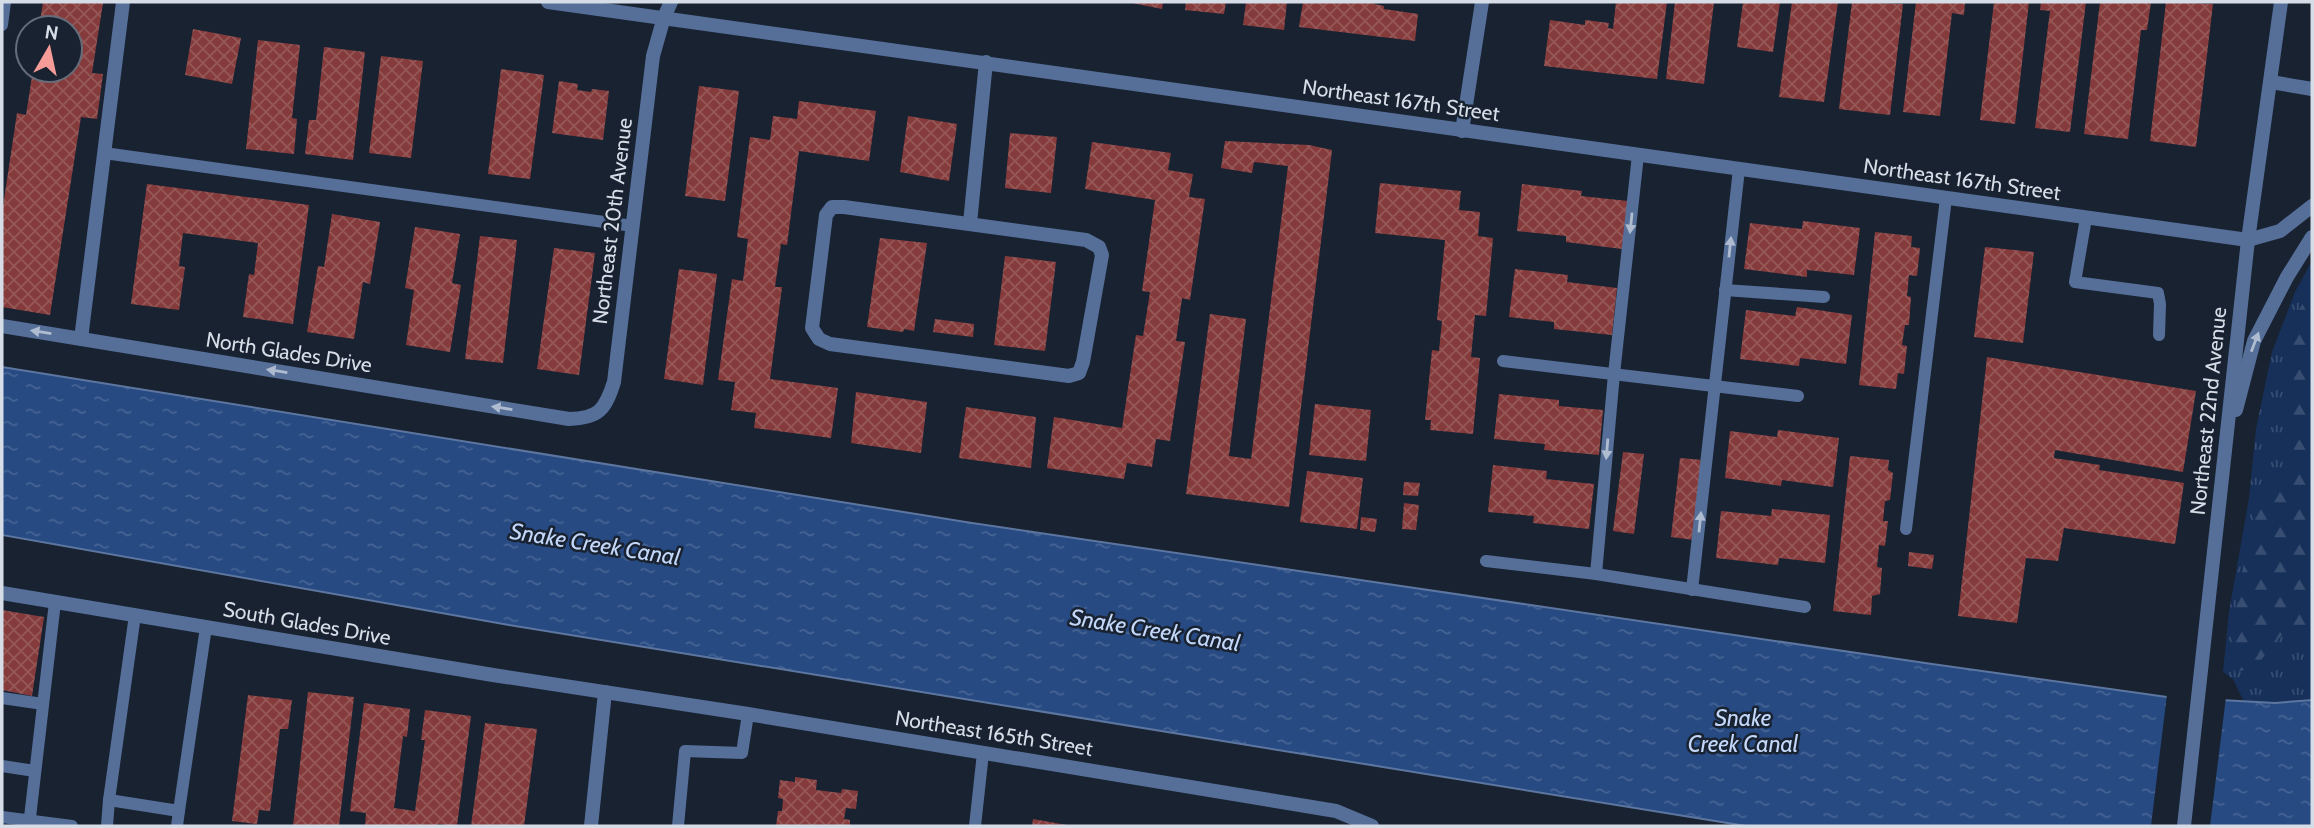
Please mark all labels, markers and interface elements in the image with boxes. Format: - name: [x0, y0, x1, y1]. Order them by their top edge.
- north arrow: [14, 14, 84, 84]
- text: N: [43, 20, 60, 45]
- street label: Northeast 167th Street: [1301, 74, 1501, 126]
- street label: Northeast 20th Avenue: [587, 116, 637, 326]
- street label: Northeast 167th Street: [1862, 153, 2062, 205]
- one-way arrow: [1625, 212, 1636, 234]
- one-way arrow: [1725, 236, 1736, 258]
- street label: Northeast 22nd Avenue: [2185, 305, 2231, 516]
- one-way arrow: [30, 326, 52, 337]
- street label: North Glades Drive: [204, 327, 374, 378]
- one-way arrow: [2250, 332, 2261, 353]
- one-way arrow: [266, 365, 288, 376]
- one-way arrow: [490, 402, 512, 413]
- one-way arrow: [1601, 438, 1612, 460]
- one-way arrow: [1694, 511, 1705, 533]
- water label: Snake Creek Canal: [508, 517, 683, 571]
- street label: South Glades Drive: [221, 596, 393, 650]
- water label: Snake Creek Canal: [1068, 603, 1243, 657]
- water label: Snake Creek Canal: [1688, 704, 1799, 758]
- street label: Northeast 165th Street: [893, 705, 1095, 761]

